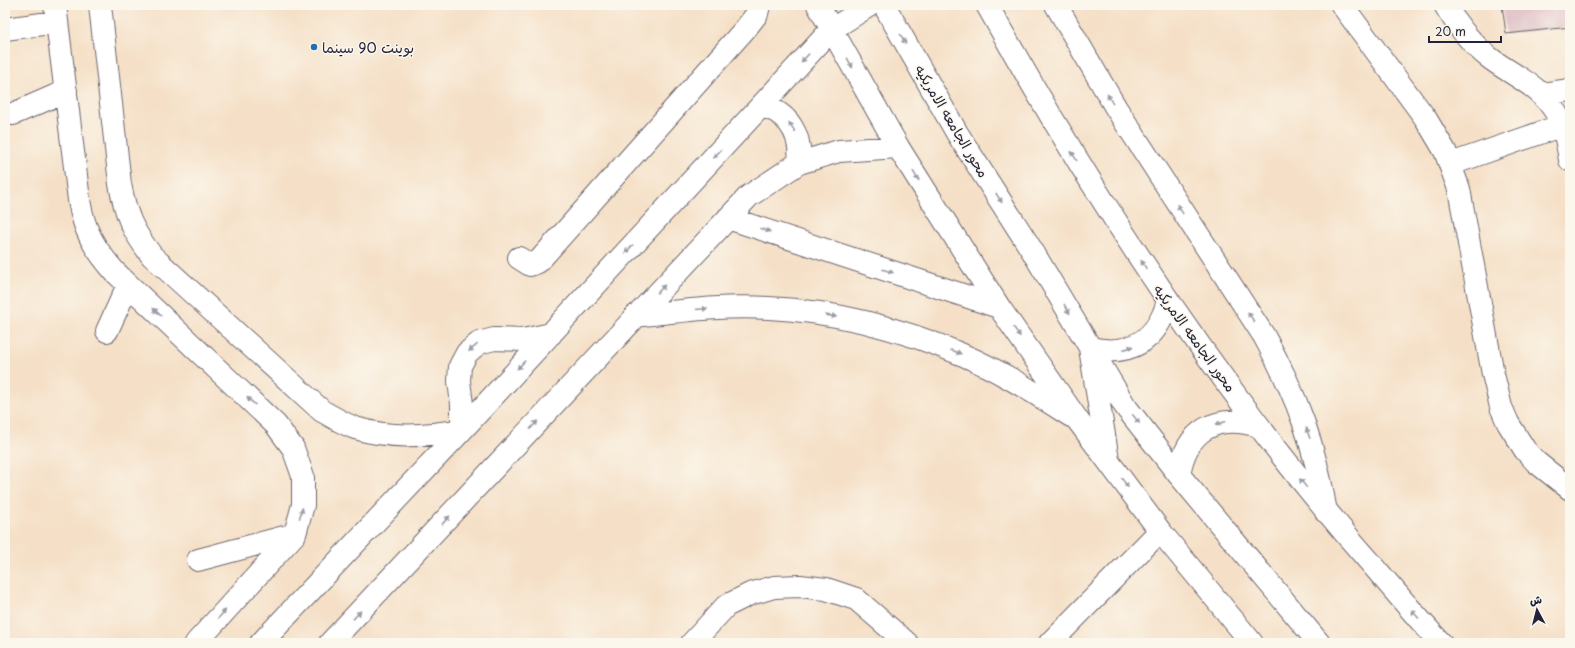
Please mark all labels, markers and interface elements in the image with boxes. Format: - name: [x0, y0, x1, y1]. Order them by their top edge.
- scale bar: [1429, 18, 1501, 44]
- text: 20 m: [1435, 22, 1466, 40]
- one-way arrow: [900, 33, 907, 45]
- place label: بوينت 90 سينما: [322, 37, 414, 58]
- marker: بوينت 90 سينما: [309, 42, 319, 52]
- one-way arrow: [800, 53, 810, 63]
- one-way arrow: [847, 57, 854, 69]
- street label: محور الجامعه الامريكيه: [910, 60, 994, 182]
- one-way arrow: [1107, 93, 1114, 105]
- one-way arrow: [788, 121, 796, 132]
- one-way arrow: [712, 149, 722, 159]
- one-way arrow: [1071, 150, 1078, 162]
- one-way arrow: [912, 171, 920, 181]
- one-way arrow: [996, 192, 1003, 204]
- one-way arrow: [1176, 203, 1183, 214]
- one-way arrow: [759, 227, 771, 233]
- one-way arrow: [624, 244, 633, 254]
- one-way arrow: [1140, 260, 1148, 270]
- one-way arrow: [883, 268, 895, 274]
- street label: محور الجامعه الامريكيه: [1149, 280, 1241, 396]
- one-way arrow: [657, 284, 666, 294]
- one-way arrow: [1063, 304, 1071, 314]
- one-way arrow: [696, 305, 708, 312]
- one-way arrow: [152, 308, 161, 317]
- one-way arrow: [1247, 312, 1255, 322]
- one-way arrow: [825, 313, 838, 319]
- one-way arrow: [1013, 327, 1021, 337]
- one-way arrow: [468, 344, 478, 353]
- one-way arrow: [1123, 345, 1135, 351]
- one-way arrow: [950, 350, 962, 356]
- one-way arrow: [517, 360, 526, 371]
- one-way arrow: [246, 396, 256, 406]
- one-way arrow: [1131, 414, 1140, 425]
- one-way arrow: [530, 419, 539, 430]
- one-way arrow: [1215, 420, 1227, 426]
- one-way arrow: [1305, 427, 1311, 439]
- one-way arrow: [1121, 478, 1129, 489]
- one-way arrow: [1299, 478, 1308, 489]
- one-way arrow: [298, 507, 304, 519]
- one-way arrow: [441, 514, 450, 525]
- north arrow: [1517, 590, 1557, 630]
- text: ش: [1529, 590, 1543, 609]
- one-way arrow: [218, 609, 227, 619]
- one-way arrow: [1410, 609, 1420, 619]
- one-way arrow: [352, 610, 361, 619]

